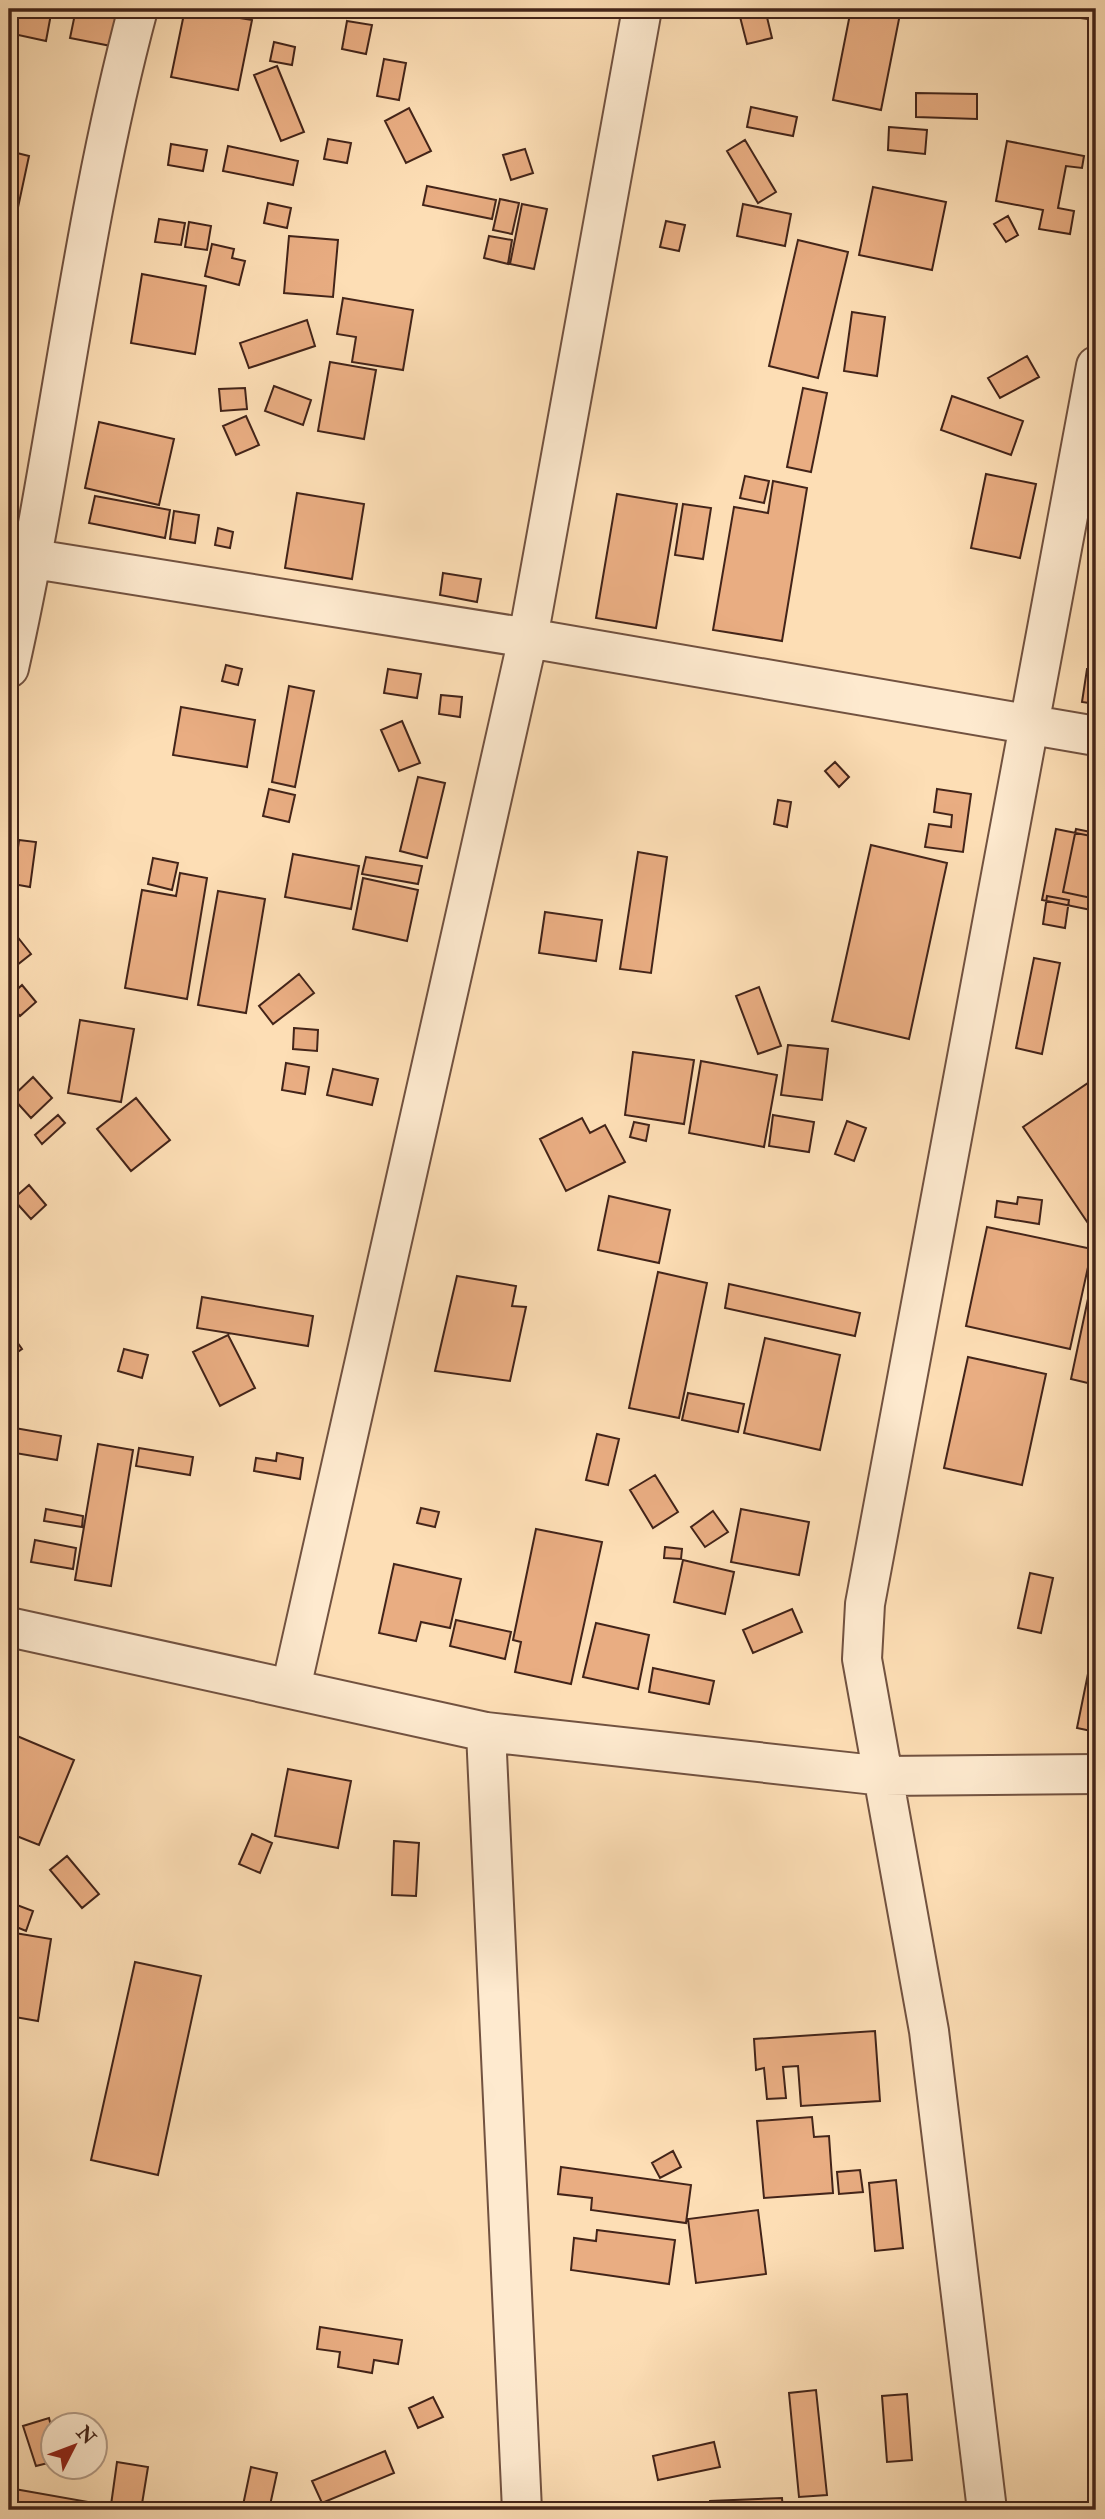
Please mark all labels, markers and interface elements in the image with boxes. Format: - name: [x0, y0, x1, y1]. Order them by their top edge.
- north arrow: [38, 2410, 108, 2480]
- text: N: [71, 2420, 101, 2450]

